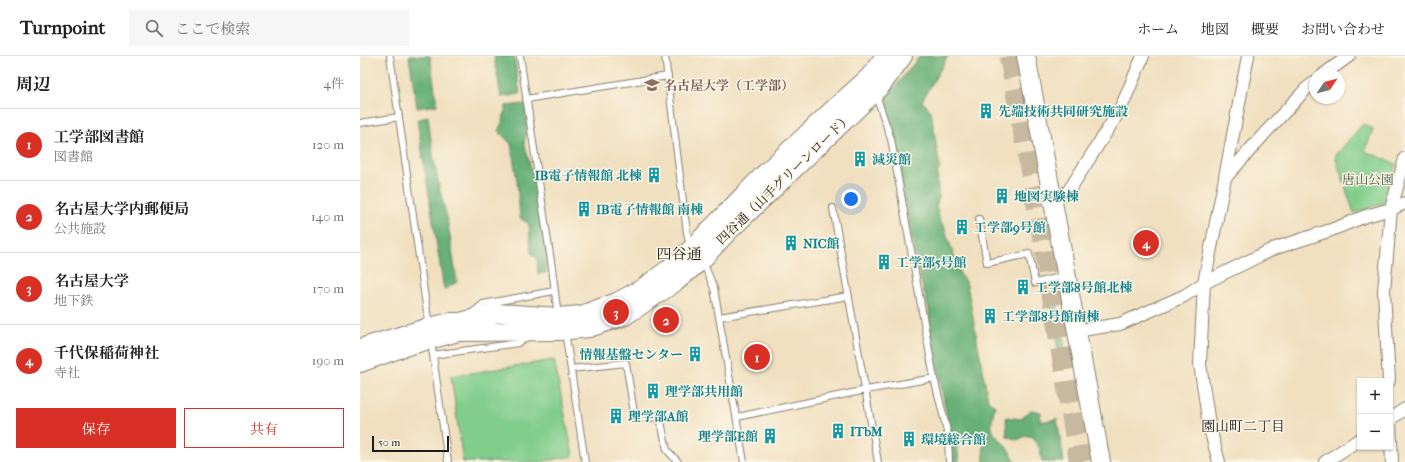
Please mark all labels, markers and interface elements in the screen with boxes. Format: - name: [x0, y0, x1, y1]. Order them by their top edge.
- search box: [129, 10, 409, 46]
- text: Turnpoint: [20, 17, 105, 39]
- icon: search: [143, 17, 165, 39]
- text: ここで検索: [175, 20, 250, 38]
- text: ホーム: [1137, 21, 1179, 38]
- text: 地図: [1201, 21, 1229, 38]
- text: 概要: [1251, 21, 1279, 38]
- text: お問い合わせ: [1301, 21, 1385, 38]
- north arrow: [1309, 68, 1345, 104]
- text: 周辺: [16, 74, 50, 94]
- text: 4件: [323, 76, 344, 91]
- school or university icon: 名古屋大学（工学部）: [643, 76, 661, 94]
- place label: 名古屋大学（工学部）: [664, 78, 794, 93]
- building icon: 先端技術共同研究施設: [977, 102, 995, 120]
- place label: 先端技術共同研究施設: [998, 104, 1128, 119]
- street label: 四谷通（山手グリーンロード）: [713, 110, 855, 248]
- text: 工学部図書館: [54, 128, 144, 146]
- text: 1: [27, 137, 31, 152]
- text: 120 m: [312, 137, 344, 152]
- text: 図書館: [54, 149, 93, 164]
- building icon: 減災館: [851, 150, 869, 168]
- place label: 減災館: [872, 152, 911, 167]
- building icon: IB電子情報館 北棟: [645, 166, 663, 184]
- place label: IB電子情報館 北棟: [535, 168, 642, 183]
- park label: 唐山公園: [1342, 172, 1394, 187]
- building icon: 地図実験棟: [993, 187, 1011, 205]
- your location: [841, 189, 861, 209]
- place label: 地図実験棟: [1014, 189, 1079, 204]
- text: 名古屋大学内郵便局: [54, 200, 189, 218]
- building icon: IB電子情報館 南棟: [575, 200, 593, 218]
- place label: IB電子情報館 南棟: [596, 202, 703, 217]
- text: 2: [26, 209, 32, 224]
- text: 140 m: [311, 209, 344, 224]
- building icon: 工学部9号館: [953, 218, 971, 236]
- place label: 工学部9号館: [974, 220, 1046, 236]
- text: 公共施設: [54, 221, 106, 236]
- pin: 4: [1133, 228, 1159, 258]
- building icon: NIC館: [782, 234, 800, 252]
- place label: NIC館: [803, 236, 840, 251]
- district label: 四谷通: [656, 245, 702, 263]
- building icon: 工学部5号館: [875, 253, 893, 271]
- place label: 工学部5号館: [896, 255, 967, 270]
- text: 名古屋大学: [54, 272, 129, 290]
- building icon: 工学部8号館北棟: [1014, 278, 1032, 296]
- place label: 工学部8号館北棟: [1035, 280, 1133, 295]
- text: 3: [26, 281, 32, 296]
- text: 170 m: [312, 281, 344, 296]
- text: 地下鉄: [54, 293, 93, 308]
- pin: 3: [603, 297, 629, 327]
- pin: 2: [653, 305, 679, 335]
- building icon: 工学部8号館南棟: [981, 307, 999, 325]
- place label: 工学部8号館南棟: [1002, 309, 1100, 324]
- pin: 1: [744, 342, 770, 372]
- text: 千代保稲荷神社: [54, 344, 159, 362]
- building icon: 情報基盤センター: [686, 345, 704, 363]
- place label: 情報基盤センター: [580, 347, 683, 362]
- text: 4: [25, 353, 33, 368]
- text: 190 m: [312, 353, 344, 368]
- text: 寺社: [54, 365, 80, 380]
- map controls: [1357, 378, 1393, 450]
- button: +: [1357, 378, 1393, 414]
- building icon: 理学部共用館: [644, 382, 662, 400]
- place label: 理学部共用館: [665, 384, 743, 399]
- building icon: 理学部A館: [607, 407, 625, 425]
- button: 保存: [16, 408, 176, 448]
- button: 共有: [184, 408, 344, 448]
- place label: 理学部A館: [628, 409, 688, 424]
- button: −: [1357, 414, 1393, 450]
- district label: 園山町二丁目: [1201, 418, 1285, 435]
- building icon: ITbM: [829, 422, 847, 440]
- place label: ITbM: [850, 424, 883, 439]
- building icon: 理学部E館: [761, 427, 779, 445]
- place label: 理学部E館: [698, 429, 758, 444]
- building icon: 環境総合館: [900, 430, 918, 448]
- place label: 環境総合館: [921, 432, 986, 447]
- scale bar: [372, 434, 449, 453]
- text: 50 m: [378, 436, 400, 449]

